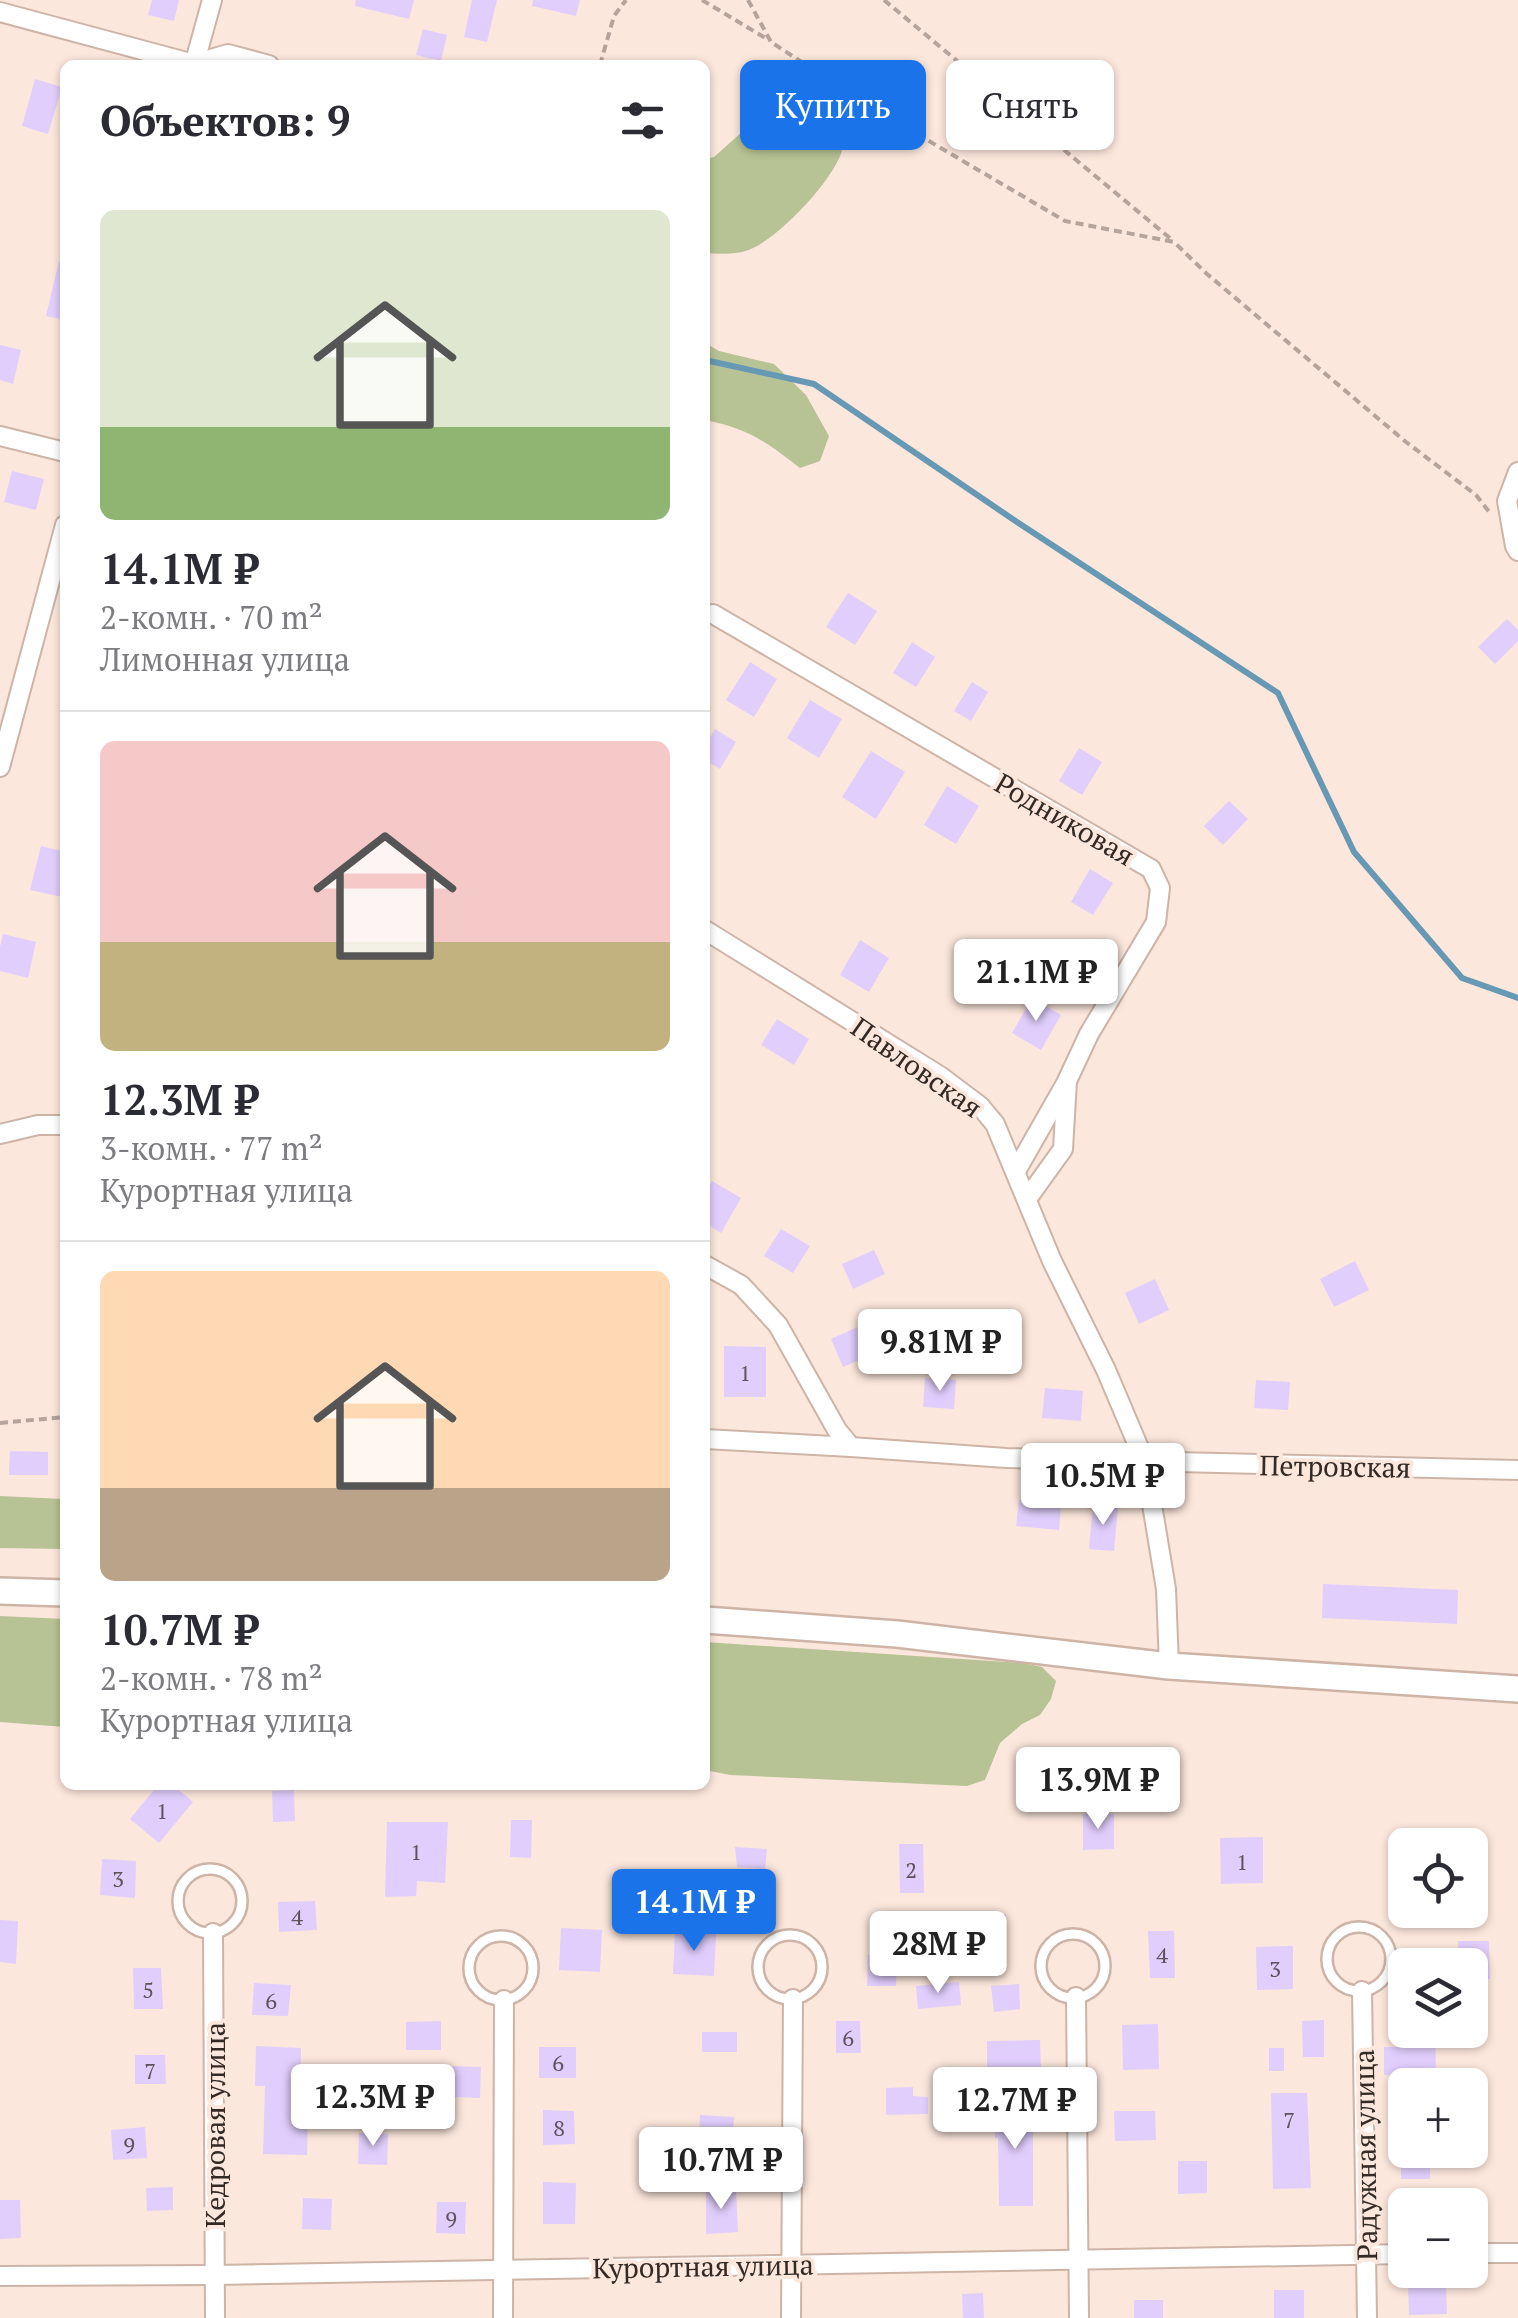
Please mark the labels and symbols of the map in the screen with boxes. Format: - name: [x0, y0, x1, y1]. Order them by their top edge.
- street label: Родниковая: [989, 764, 1141, 874]
- pin: 21.1M ₽: [944, 939, 1128, 1024]
- street label: Павловская: [844, 1008, 990, 1126]
- pin: 9.81M ₽: [848, 1309, 1032, 1394]
- house number: 1: [739, 1358, 751, 1387]
- pin: 10.5M ₽: [1011, 1443, 1195, 1528]
- street label: Петровская: [1259, 1446, 1411, 1486]
- pin: 13.9M ₽: [1006, 1747, 1190, 1832]
- house number: 1: [156, 1796, 168, 1825]
- house number: 1: [410, 1837, 422, 1866]
- house number: 1: [1236, 1847, 1248, 1876]
- house number: 2: [905, 1855, 917, 1884]
- house number: 3: [112, 1864, 124, 1893]
- pin: 14.1M ₽: [602, 1869, 786, 1954]
- house number: 4: [291, 1902, 303, 1931]
- pin: 28M ₽: [868, 1911, 1008, 1996]
- house number: 4: [1156, 1940, 1168, 1969]
- house number: 3: [1269, 1954, 1281, 1983]
- house number: 5: [142, 1975, 154, 2004]
- house number: 6: [265, 1986, 277, 2015]
- street label: Кедровая улица: [196, 2022, 233, 2228]
- house number: 6: [842, 2023, 854, 2052]
- house number: 6: [552, 2048, 564, 2077]
- street label: Радужная улица: [1345, 2049, 1385, 2261]
- house number: 7: [144, 2056, 156, 2085]
- pin: 12.3M ₽: [281, 2064, 465, 2149]
- pin: 12.7M ₽: [923, 2067, 1107, 2152]
- house number: 7: [1283, 2105, 1295, 2134]
- house number: 8: [553, 2113, 565, 2142]
- pin: 10.7M ₽: [629, 2127, 813, 2212]
- house number: 9: [123, 2130, 135, 2159]
- house number: 9: [445, 2204, 457, 2233]
- street label: Курортная улица: [592, 2246, 814, 2286]

